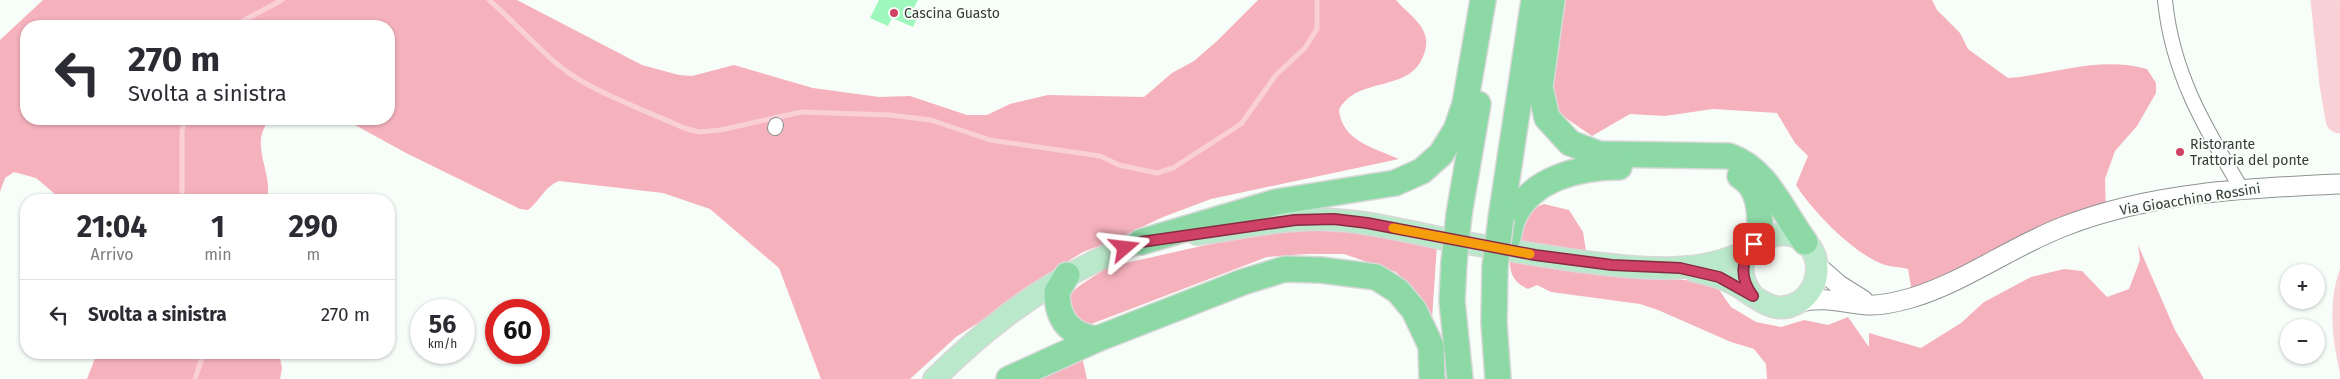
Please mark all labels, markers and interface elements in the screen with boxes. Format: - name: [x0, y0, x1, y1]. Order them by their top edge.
- place label: Cascina Guasto: [904, 5, 1000, 22]
- marker: Cascina Guasto: [888, 7, 900, 19]
- text: 270 m: [128, 38, 220, 80]
- icon: left: [45, 40, 110, 105]
- text: Svolta a sinistra: [128, 80, 287, 107]
- place label: Ristorante Trattoria del ponte: [2190, 136, 2309, 169]
- marker: Ristorante Trattoria del ponte: [2174, 146, 2186, 158]
- street label: Via Gioacchino Rossini: [2118, 180, 2262, 219]
- text: 21:04: [77, 209, 147, 245]
- text: 1: [211, 209, 225, 245]
- text: 290: [289, 209, 338, 245]
- position arrow: [1098, 221, 1150, 273]
- pin: [1733, 223, 1775, 265]
- icon: arrive: [1740, 230, 1768, 258]
- text: Arrivo: [90, 245, 134, 264]
- text: min: [204, 245, 232, 264]
- text: m: [307, 245, 320, 264]
- map controls: [2280, 264, 2325, 364]
- button: +: [2280, 264, 2325, 309]
- speed limit sign: 60: [485, 299, 550, 364]
- icon: left: [45, 301, 73, 329]
- text: Svolta a sinistra: [88, 303, 227, 326]
- text: 270 m: [321, 303, 370, 326]
- text: 56: [429, 310, 456, 340]
- button: −: [2280, 319, 2325, 364]
- text: km/h: [428, 337, 457, 351]

